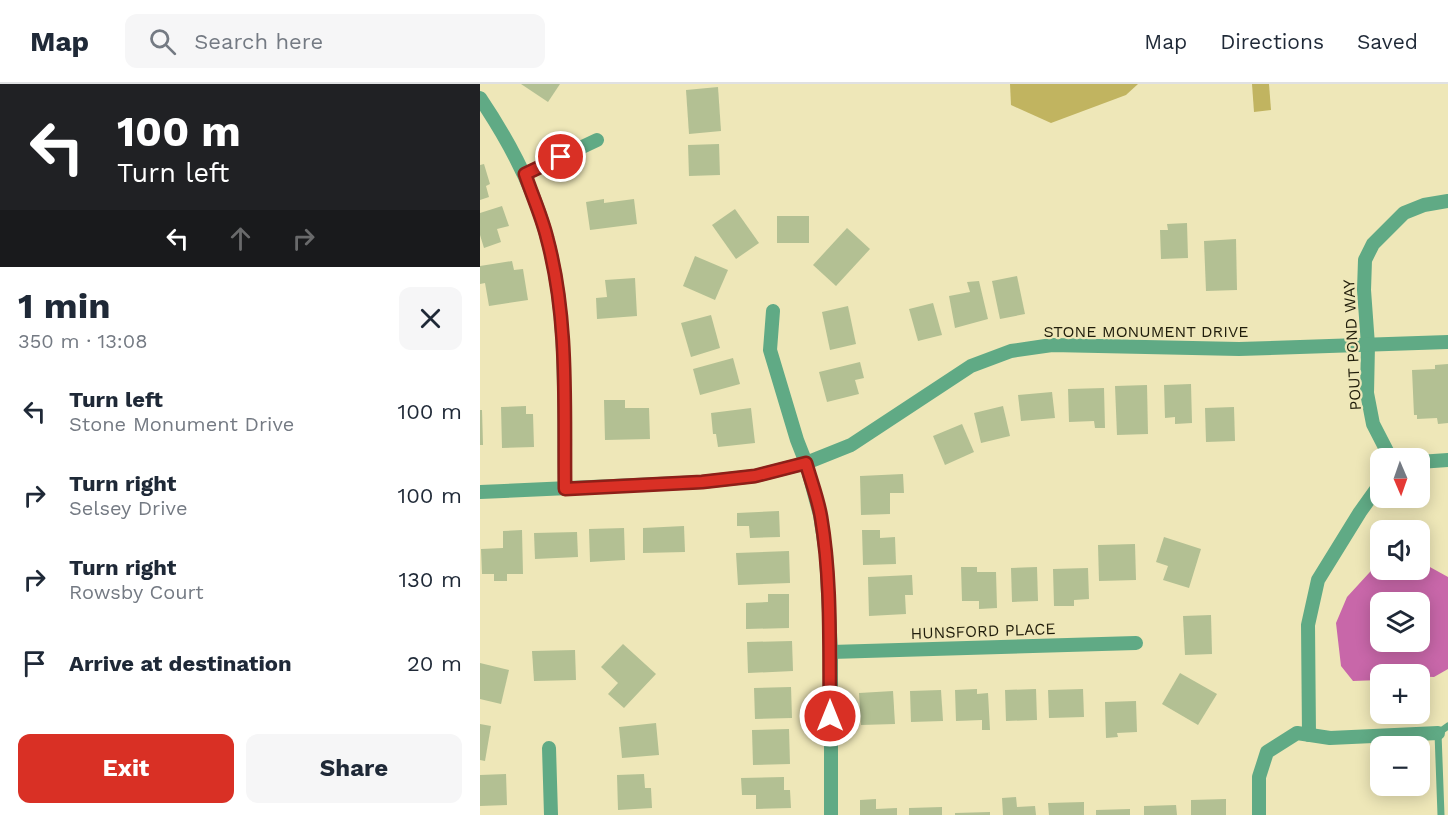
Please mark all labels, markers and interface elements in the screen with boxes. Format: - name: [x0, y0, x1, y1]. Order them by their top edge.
- search box: [125, 14, 545, 68]
- text: Map: [30, 25, 89, 58]
- icon: search: [146, 25, 179, 58]
- text: Search here: [194, 29, 323, 54]
- text: Map: [1144, 29, 1187, 54]
- text: Directions: [1220, 29, 1324, 54]
- text: Saved: [1357, 29, 1418, 54]
- text: 100 m: [117, 107, 241, 156]
- icon: left: [18, 108, 96, 186]
- pin: [535, 131, 586, 182]
- icon: arrive: [544, 140, 577, 173]
- text: Turn left: [117, 157, 229, 189]
- icon: left: [161, 222, 194, 255]
- icon: ahead: [224, 222, 257, 255]
- icon: right: [287, 222, 320, 255]
- street label: POUT POND WAY: [1339, 279, 1365, 411]
- text: 1 min: [18, 285, 110, 327]
- button: close: [399, 287, 462, 350]
- street label: STONE MONUMENT DRIVE: [1044, 322, 1248, 341]
- text: 350 m · 13:08: [18, 329, 148, 353]
- text: Turn left: [69, 387, 163, 412]
- icon: left: [18, 395, 51, 428]
- text: 100 m: [398, 399, 462, 424]
- text: Stone Monument Drive: [69, 412, 294, 436]
- north arrow: [1370, 448, 1430, 508]
- map controls: [1370, 448, 1430, 796]
- text: Turn right: [69, 471, 176, 496]
- icon: right: [18, 479, 51, 512]
- text: 100 m: [398, 483, 462, 508]
- text: Selsey Drive: [69, 496, 187, 520]
- button: sound: [1370, 520, 1430, 580]
- text: Turn right: [69, 555, 176, 580]
- icon: right: [18, 563, 51, 596]
- text: 130 m: [398, 567, 462, 592]
- text: Rowsby Court: [69, 580, 204, 604]
- button: layers: [1370, 592, 1430, 652]
- street label: HUNSFORD PLACE: [910, 619, 1056, 643]
- icon: arrive: [18, 647, 51, 680]
- text: Arrive at destination: [69, 651, 292, 676]
- text: 20 m: [407, 651, 462, 676]
- button: +: [1370, 664, 1430, 724]
- position arrow: [798, 684, 862, 748]
- button: Exit: [18, 734, 234, 803]
- button: Share: [246, 734, 462, 803]
- button: −: [1370, 736, 1430, 796]

